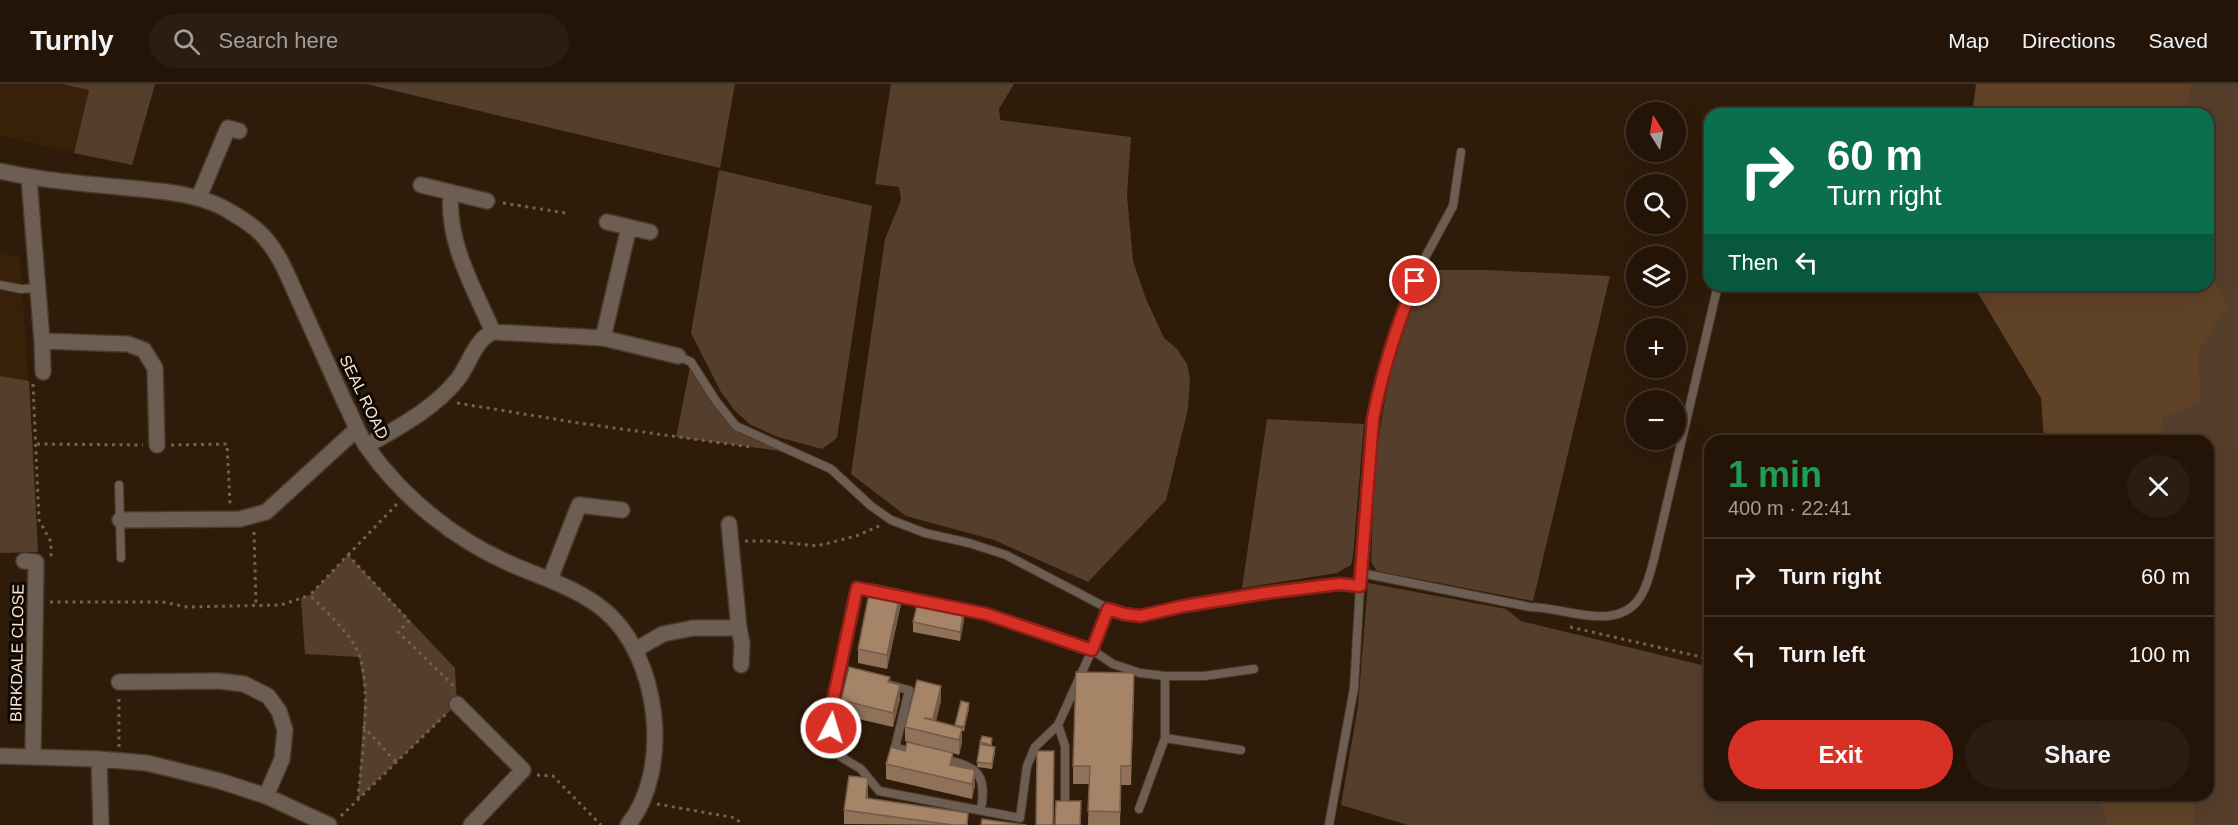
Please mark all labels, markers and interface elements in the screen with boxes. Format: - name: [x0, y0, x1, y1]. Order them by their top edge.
- search box: [149, 14, 569, 68]
- text: Turnly: [30, 25, 113, 56]
- icon: search: [170, 25, 203, 58]
- text: Search here: [218, 28, 338, 53]
- text: Map: [1948, 29, 1989, 52]
- text: Directions: [2022, 29, 2115, 52]
- text: Saved: [2148, 29, 2208, 52]
- north arrow: [1626, 102, 1686, 162]
- map controls: [1626, 102, 1686, 450]
- icon: right: [1728, 132, 1806, 210]
- text: 60 m: [1827, 132, 1923, 179]
- button: search: [1626, 174, 1686, 234]
- text: Turn right: [1827, 181, 1942, 211]
- button: layers: [1626, 246, 1686, 306]
- icon: left: [1790, 246, 1823, 279]
- text: Then: [1728, 250, 1778, 275]
- pin: [1389, 255, 1440, 306]
- icon: arrive: [1398, 264, 1431, 297]
- button: +: [1626, 318, 1686, 378]
- street label: SEAL ROAD: [336, 352, 392, 442]
- button: −: [1626, 390, 1686, 450]
- text: 1 min: [1728, 454, 1822, 495]
- button: close: [2127, 455, 2190, 518]
- text: 400 m · 22:41: [1728, 497, 1851, 519]
- icon: right: [1728, 561, 1761, 594]
- text: Turn right: [1779, 564, 1881, 589]
- text: 60 m: [2141, 564, 2190, 589]
- street label: BIRKDALE CLOSE: [7, 584, 27, 722]
- icon: left: [1728, 639, 1761, 672]
- text: Turn left: [1779, 642, 1865, 667]
- text: 100 m: [2129, 642, 2190, 667]
- position arrow: [799, 696, 863, 760]
- button: Exit: [1728, 720, 1953, 789]
- button: Share: [1965, 720, 2190, 789]

